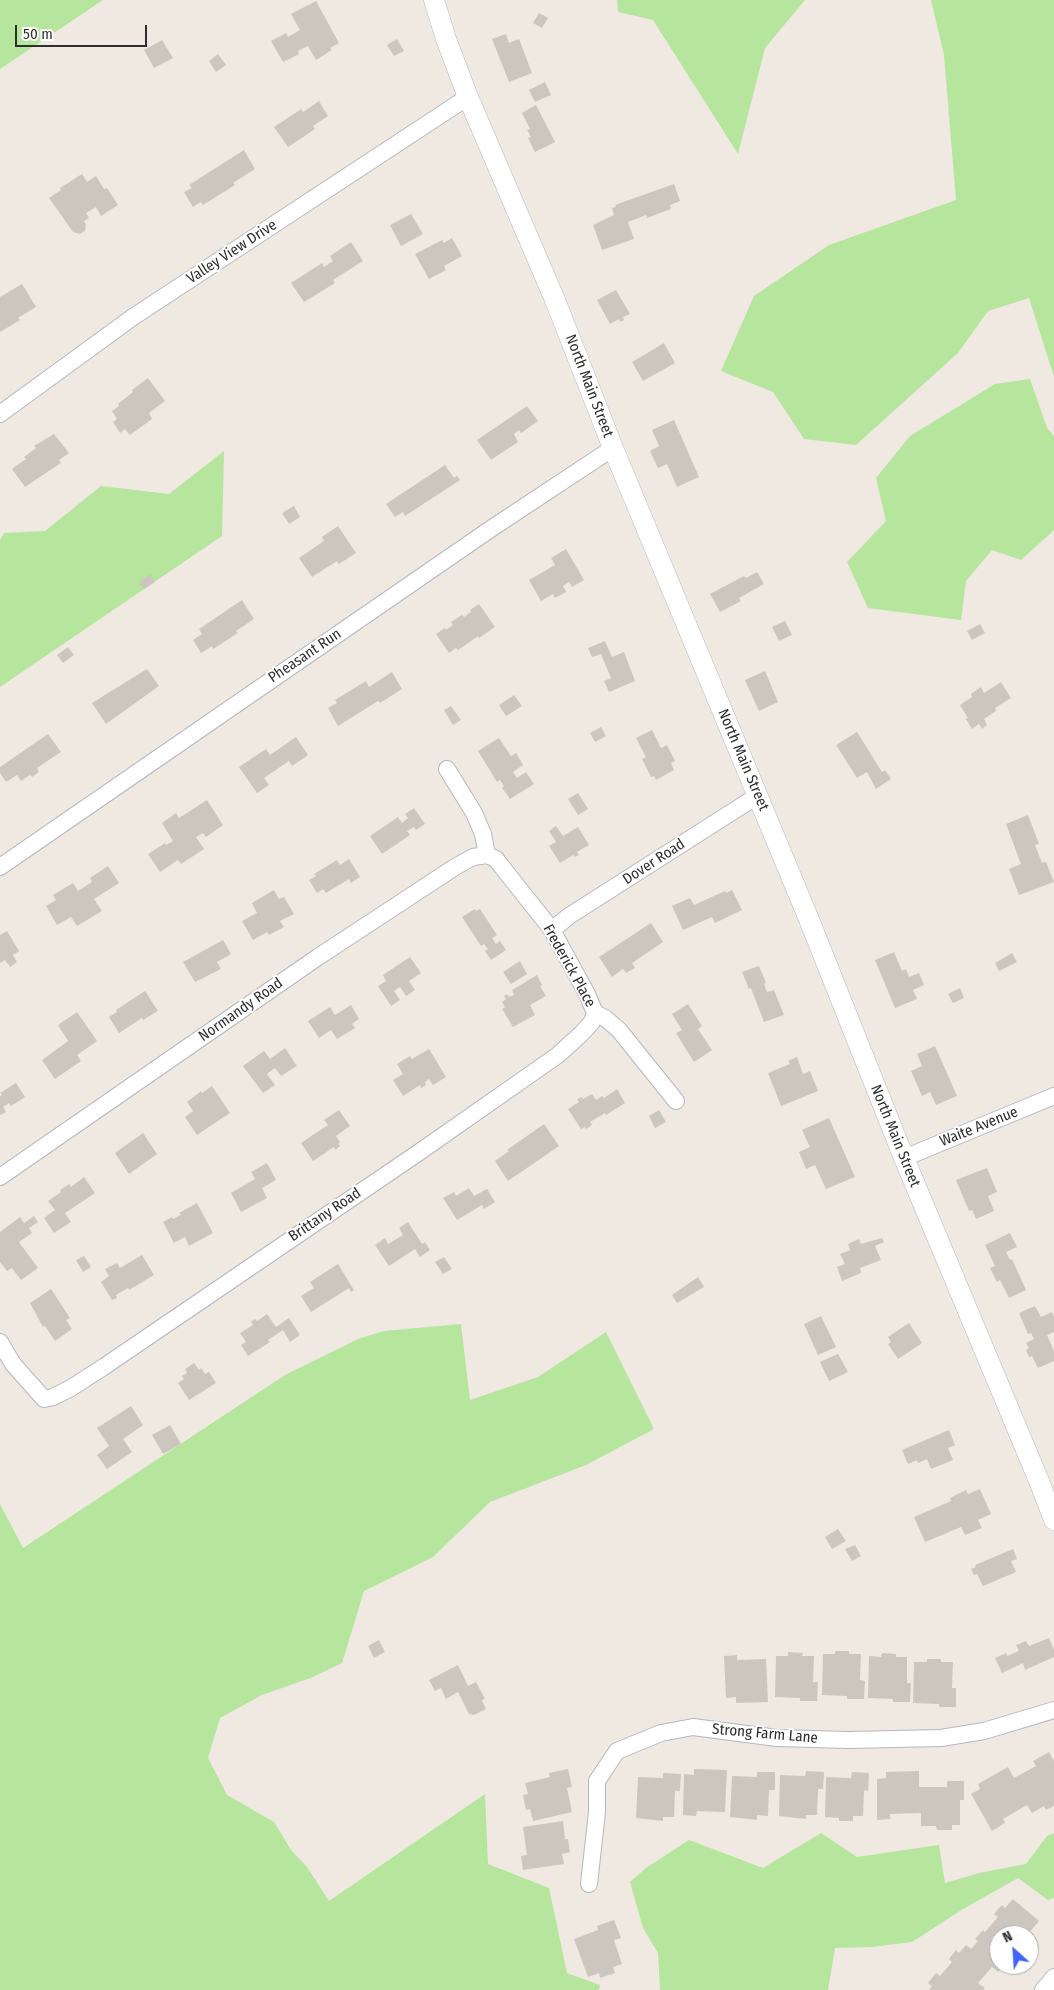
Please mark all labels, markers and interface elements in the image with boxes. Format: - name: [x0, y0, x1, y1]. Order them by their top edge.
- scale bar: [18, 15, 150, 47]
- text: 50 m: [23, 25, 53, 43]
- street label: Valley View Drive: [184, 216, 280, 288]
- street label: North Main Street: [561, 332, 617, 440]
- street label: Pheasant Run: [265, 625, 345, 687]
- street label: North Main Street: [713, 706, 773, 814]
- street label: Dover Road: [620, 835, 688, 889]
- street label: Frederick Place: [539, 921, 599, 1011]
- street label: Normandy Road: [196, 974, 286, 1046]
- street label: North Main Street: [866, 1082, 924, 1190]
- street label: Waite Avenue: [937, 1103, 1021, 1151]
- street label: Brittany Road: [285, 1184, 365, 1246]
- street label: Strong Farm Lane: [711, 1720, 819, 1748]
- north arrow: [989, 1925, 1039, 1975]
- text: N: [1000, 1927, 1015, 1946]

